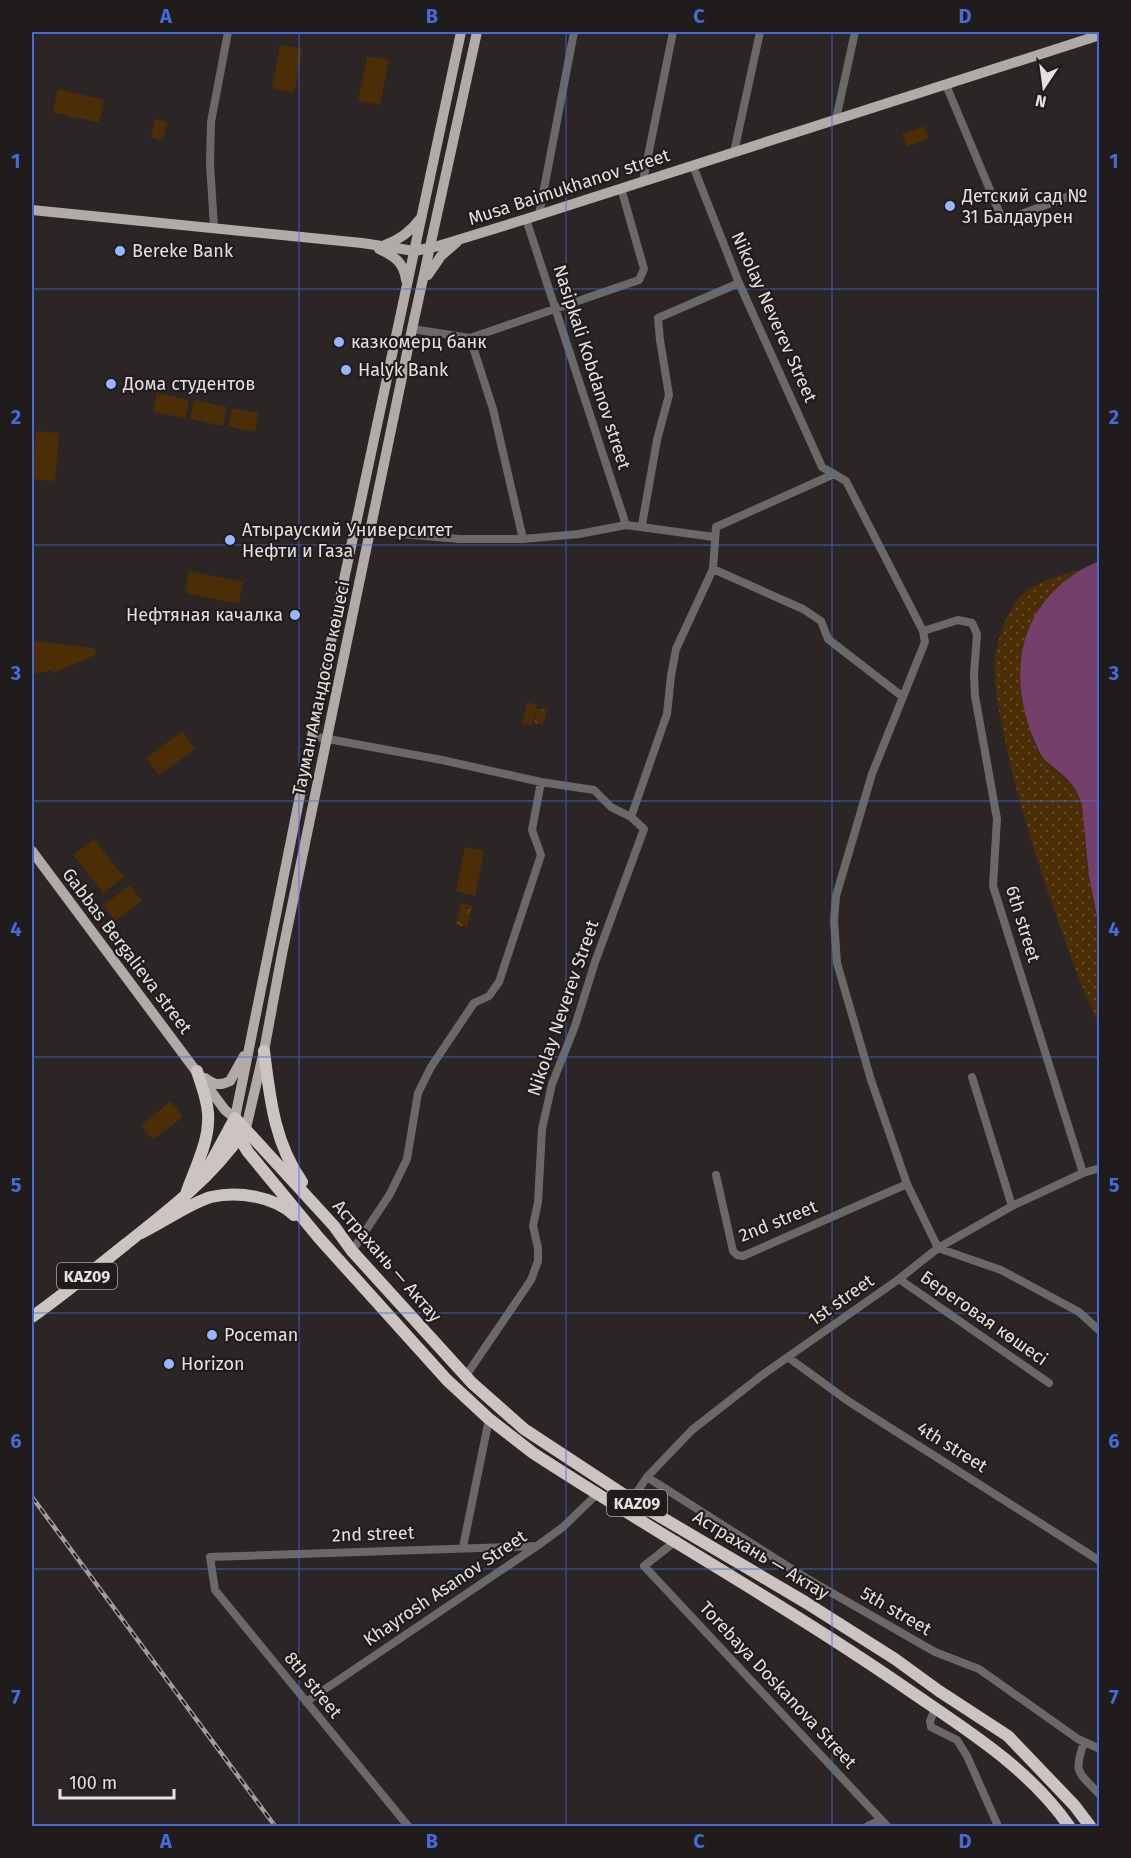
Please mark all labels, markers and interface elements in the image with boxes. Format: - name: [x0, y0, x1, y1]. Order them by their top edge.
- text: A: [159, 4, 173, 28]
- text: B: [426, 4, 438, 28]
- text: C: [693, 4, 705, 28]
- text: D: [958, 4, 972, 28]
- north arrow: [1014, 57, 1074, 117]
- text: N: [1033, 91, 1048, 112]
- street label: Musa Baimukhanov street: [465, 144, 673, 230]
- text: 1: [11, 149, 21, 173]
- text: 1: [1109, 149, 1119, 173]
- place label: Детский сад № 31 Балдаурен: [961, 185, 1088, 228]
- marker: Детский сад № 31 Балдаурен: [943, 199, 957, 213]
- street label: Nikolay Neverev Street: [726, 228, 822, 406]
- place label: Bereke Bank: [132, 240, 234, 262]
- marker: Bereke Bank: [113, 244, 127, 258]
- street label: Nasipkali Kobdanov street: [548, 262, 636, 473]
- place label: казкомерц банк: [351, 331, 487, 353]
- marker: казкомерц банк: [332, 335, 346, 349]
- place label: Halyk Bank: [358, 359, 449, 381]
- marker: Halyk Bank: [339, 363, 353, 377]
- place label: Дома студентов: [122, 373, 255, 395]
- marker: Дома студентов: [104, 377, 118, 391]
- text: 2: [11, 405, 21, 429]
- text: 2: [1109, 405, 1119, 429]
- place label: Атырауский Университет Нефти и Газа: [242, 519, 453, 562]
- marker: Атырауский Университет Нефти и Газа: [223, 533, 237, 547]
- street label: Тауман Амандосов көшесі: [288, 579, 354, 797]
- place label: Нефтяная качалка: [126, 604, 283, 626]
- marker: Нефтяная качалка: [288, 608, 302, 622]
- text: 3: [10, 661, 21, 685]
- text: 3: [1108, 661, 1119, 685]
- street label: Gabbas Bergalieva street: [57, 864, 197, 1039]
- street label: 6th street: [1001, 883, 1045, 965]
- text: 4: [10, 917, 22, 941]
- street label: Nikolay Neverev Street: [523, 917, 604, 1099]
- text: 4: [1108, 917, 1120, 941]
- text: 5: [11, 1173, 22, 1197]
- text: 5: [1109, 1173, 1120, 1197]
- street label: Астрахань — Актау: [328, 1195, 446, 1327]
- street label: 2nd street: [736, 1195, 821, 1247]
- road number: KAZ09: [57, 1263, 117, 1289]
- street label: Береговая көшесі: [916, 1266, 1052, 1370]
- street label: 1st street: [804, 1269, 878, 1330]
- place label: Poceman: [224, 1324, 298, 1346]
- marker: Poceman: [205, 1328, 219, 1342]
- place label: Horizon: [181, 1353, 245, 1375]
- marker: Horizon: [162, 1357, 176, 1371]
- street label: 4th street: [913, 1417, 992, 1477]
- text: 6: [10, 1429, 22, 1453]
- text: 6: [1108, 1429, 1120, 1453]
- road number: KAZ09: [607, 1490, 667, 1516]
- street label: Астрахань — Актау: [689, 1506, 833, 1604]
- street label: 2nd street: [331, 1522, 415, 1546]
- street label: Khayrosh Asanov Street: [359, 1525, 531, 1651]
- street label: 5th street: [857, 1582, 936, 1640]
- street label: Torebaya Doskanova Street: [695, 1597, 862, 1773]
- street label: 8th street: [280, 1647, 347, 1723]
- text: 7: [11, 1685, 21, 1709]
- text: 7: [1109, 1685, 1119, 1709]
- scale bar: [60, 1762, 174, 1800]
- text: 100 m: [69, 1772, 117, 1794]
- text: A: [159, 1829, 173, 1853]
- text: B: [426, 1829, 438, 1853]
- text: C: [693, 1829, 705, 1853]
- text: D: [958, 1829, 972, 1853]

